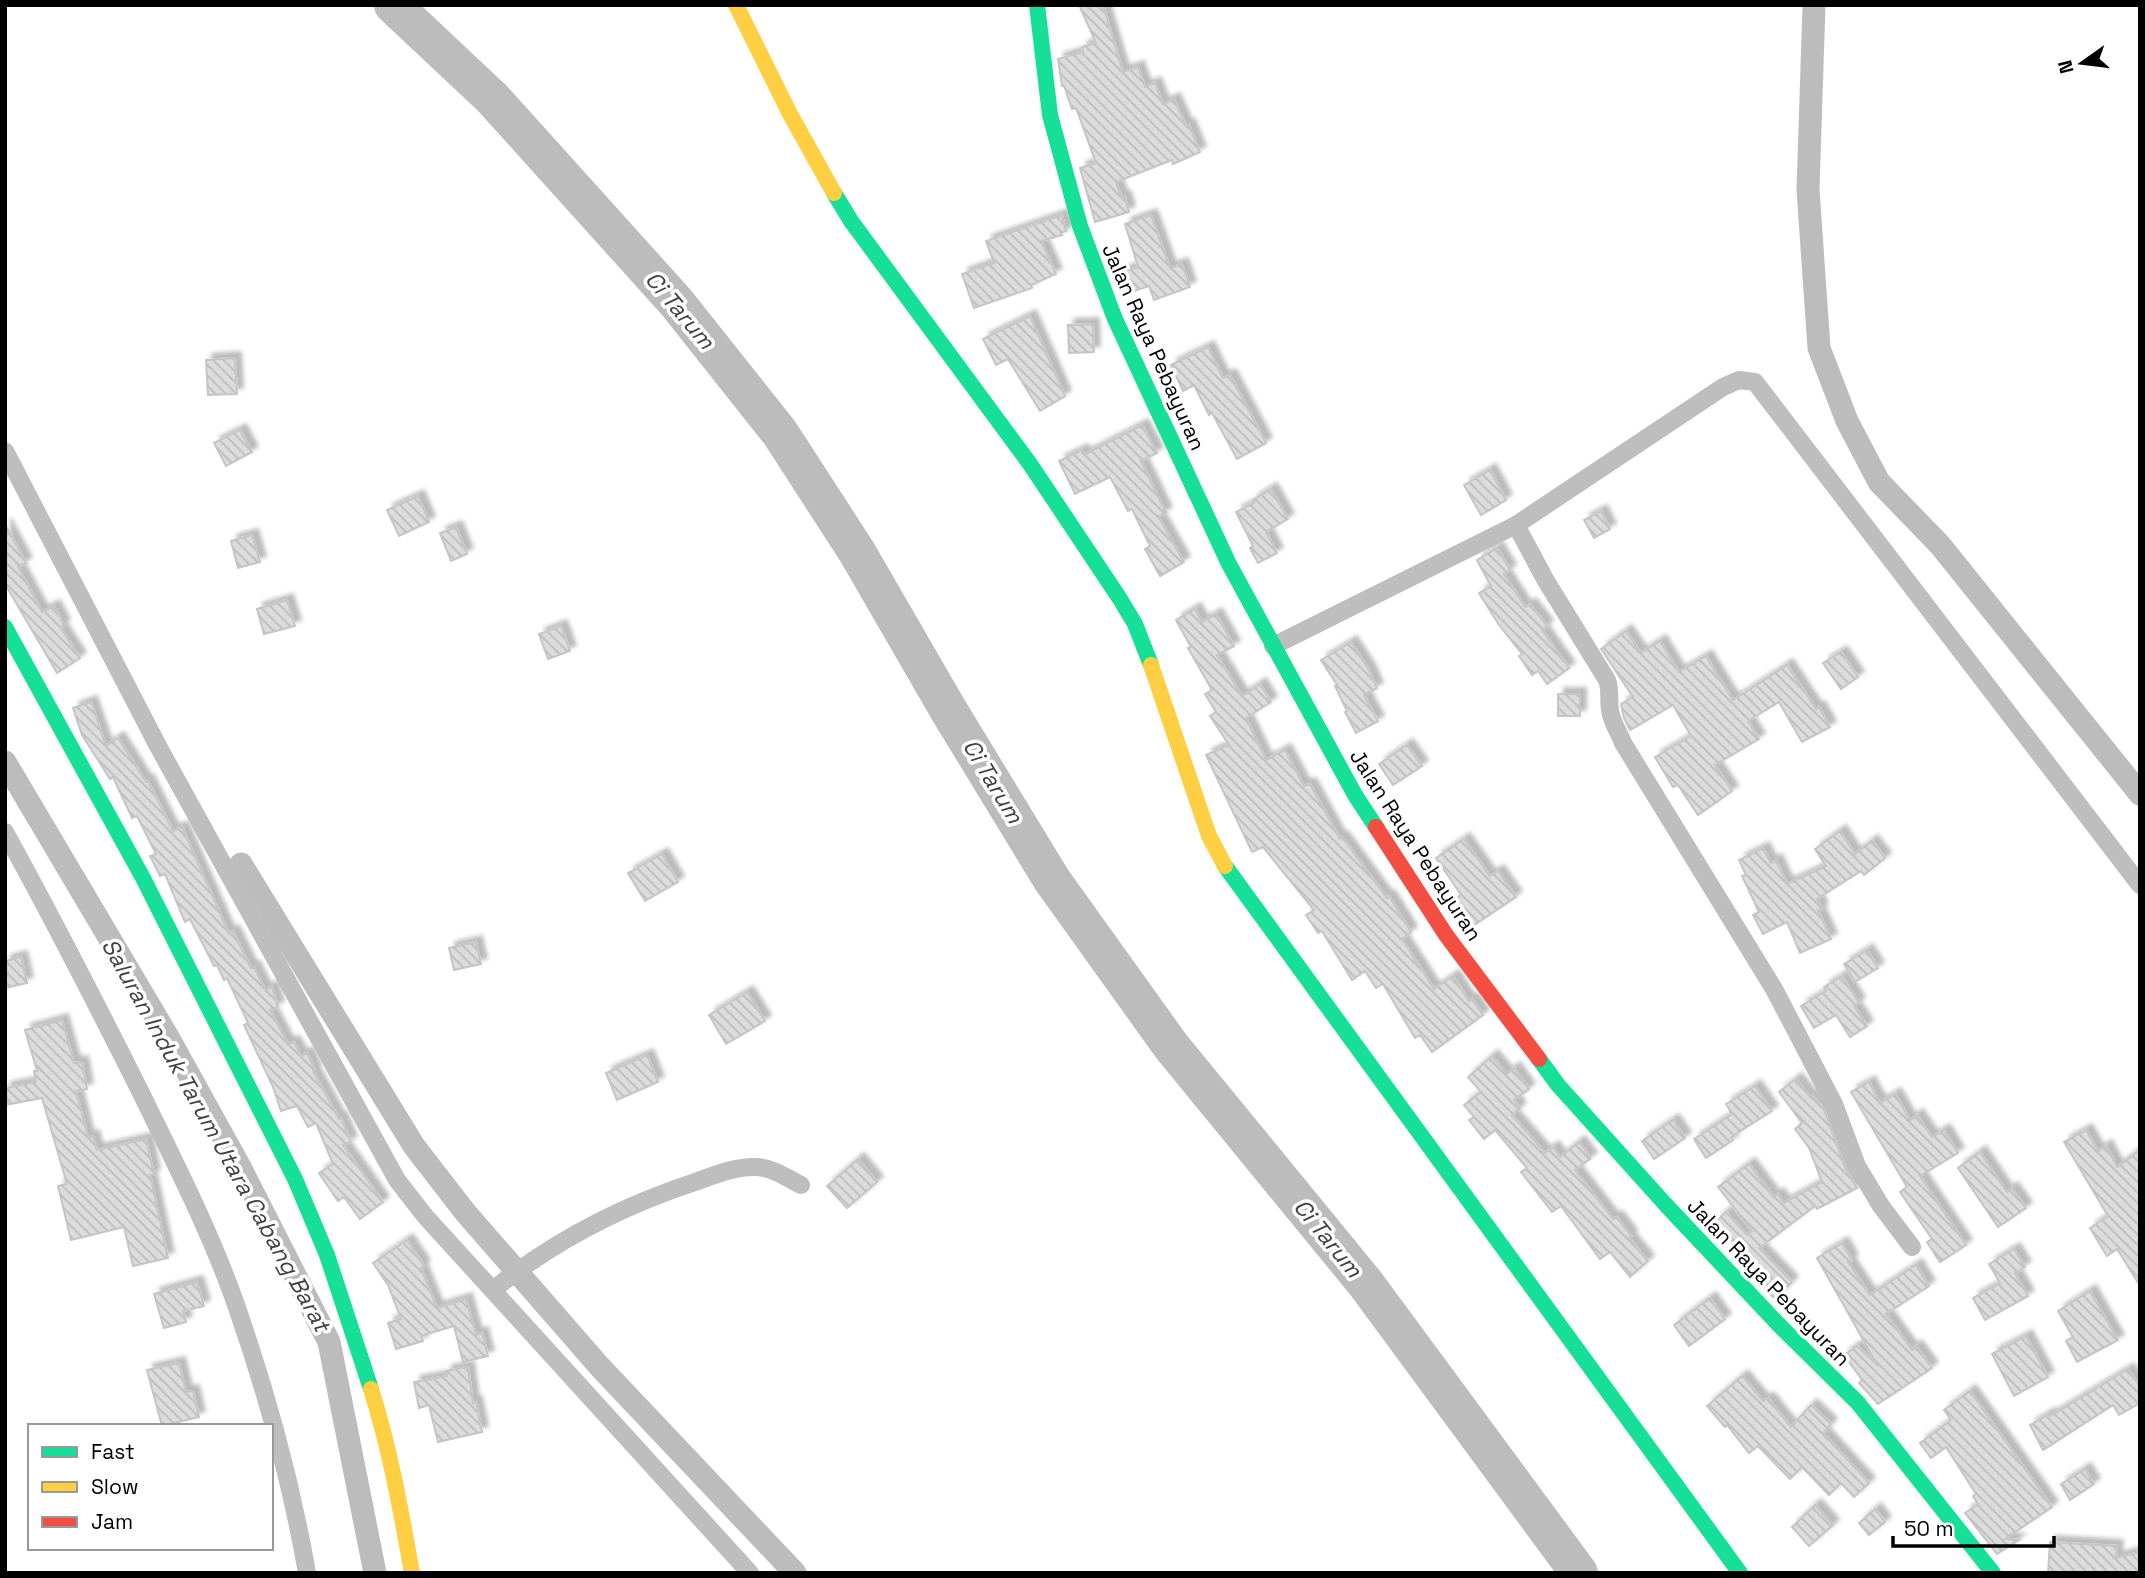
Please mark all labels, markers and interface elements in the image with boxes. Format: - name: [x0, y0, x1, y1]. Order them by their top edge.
- north arrow: [2047, 28, 2117, 98]
- text: N: [2052, 58, 2080, 76]
- street label: Jalan Raya Pebayuran: [1096, 240, 1212, 454]
- water label: Ci Tarum: [639, 265, 722, 356]
- water label: Ci Tarum: [956, 733, 1030, 830]
- street label: Jalan Raya Pebayuran: [1344, 744, 1488, 946]
- water label: Saluran Induk Tarum Utara Cabang Barat: [95, 933, 338, 1339]
- water label: Ci Tarum: [1287, 1192, 1370, 1285]
- street label: Jalan Raya Pebayuran: [1682, 1192, 1856, 1372]
- legend: [28, 1424, 273, 1550]
- text: Fast: [91, 1438, 135, 1465]
- text: Slow: [91, 1473, 139, 1500]
- scale bar: [1893, 1504, 2054, 1548]
- text: Jam: [91, 1508, 133, 1535]
- text: 50 m: [1904, 1515, 1954, 1542]

